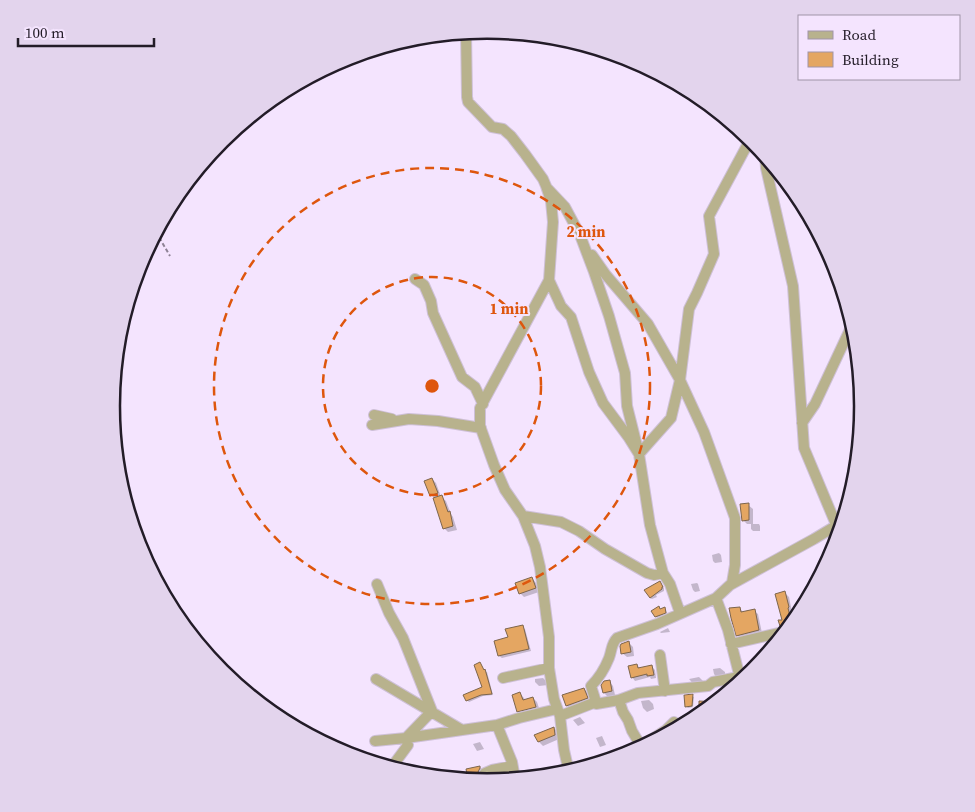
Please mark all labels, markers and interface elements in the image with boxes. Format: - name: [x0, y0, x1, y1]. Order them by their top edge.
- scale bar: [18, 15, 154, 47]
- legend: [798, 15, 960, 80]
- text: 100 m: [25, 22, 65, 43]
- text: Road: [842, 24, 876, 45]
- text: Building: [842, 49, 899, 70]
- text: 2 min: [567, 221, 605, 242]
- text: 1 min: [490, 298, 528, 319]
- centre of rings: [423, 377, 441, 395]

